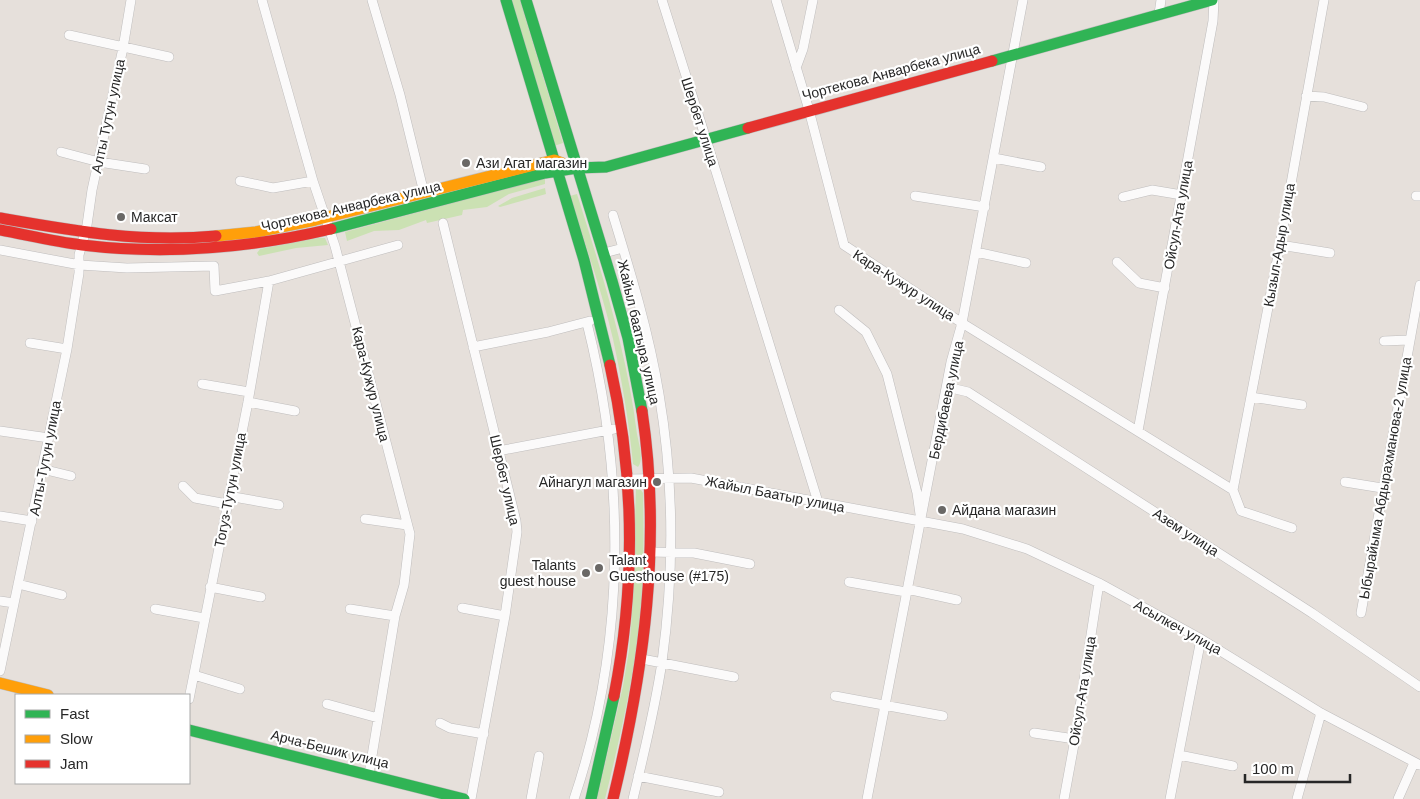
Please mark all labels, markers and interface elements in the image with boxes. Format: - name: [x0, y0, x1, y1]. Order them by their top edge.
- street label: Чортекова Анварбека улица: [800, 40, 982, 104]
- street label: Алты Тутун улица: [88, 57, 128, 175]
- street label: Шербет улица: [678, 76, 722, 169]
- place label: Ази Агат магазин: [476, 155, 587, 171]
- marker: Ази Агат магазин: [460, 157, 472, 169]
- street label: Ойсул-Ата улица: [1161, 159, 1196, 271]
- street label: Чортекова Анварбека улица: [260, 177, 443, 234]
- street label: Кызыл-Адыр улица: [1260, 182, 1298, 308]
- place label: Максат: [131, 209, 178, 225]
- marker: Максат: [115, 211, 127, 223]
- street label: Кара-Кужур улица: [850, 246, 958, 324]
- street label: Жайыл баатыра улица: [615, 258, 664, 406]
- street label: Кара-Кужур улица: [349, 325, 393, 443]
- street label: Бердибаева улица: [926, 339, 966, 461]
- street label: Ыбырайыма Абдырахманова-2 улица: [1356, 355, 1414, 600]
- street label: Алты-Тутун улица: [26, 399, 64, 517]
- street label: Тогуз-Тутун улица: [211, 431, 249, 549]
- street label: Шербет улица: [487, 433, 523, 527]
- street label: Жайыл Баатыр улица: [704, 473, 846, 515]
- place label: Айнагул магазин: [539, 474, 647, 490]
- marker: Айнагул магазин: [651, 476, 663, 488]
- place label: Айдана магазин: [952, 502, 1056, 518]
- marker: Айдана магазин: [936, 504, 948, 516]
- street label: Азем улица: [1150, 505, 1222, 559]
- place label: Talant Guesthouse (#175): [609, 552, 729, 584]
- place label: Talants guest house: [500, 557, 576, 589]
- marker: Talant Guesthouse (#175): [593, 562, 605, 574]
- marker: Talants guest house: [580, 567, 592, 579]
- street label: Асылкеч улица: [1131, 596, 1225, 658]
- street label: Ойсул-Ата улица: [1065, 635, 1099, 747]
- legend: [15, 694, 190, 784]
- text: Fast: [60, 705, 90, 722]
- street label: Арча-Бешик улица: [269, 727, 391, 771]
- text: Slow: [60, 730, 93, 747]
- scale bar: [1245, 752, 1350, 784]
- text: Jam: [60, 755, 88, 772]
- text: 100 m: [1252, 760, 1294, 777]

